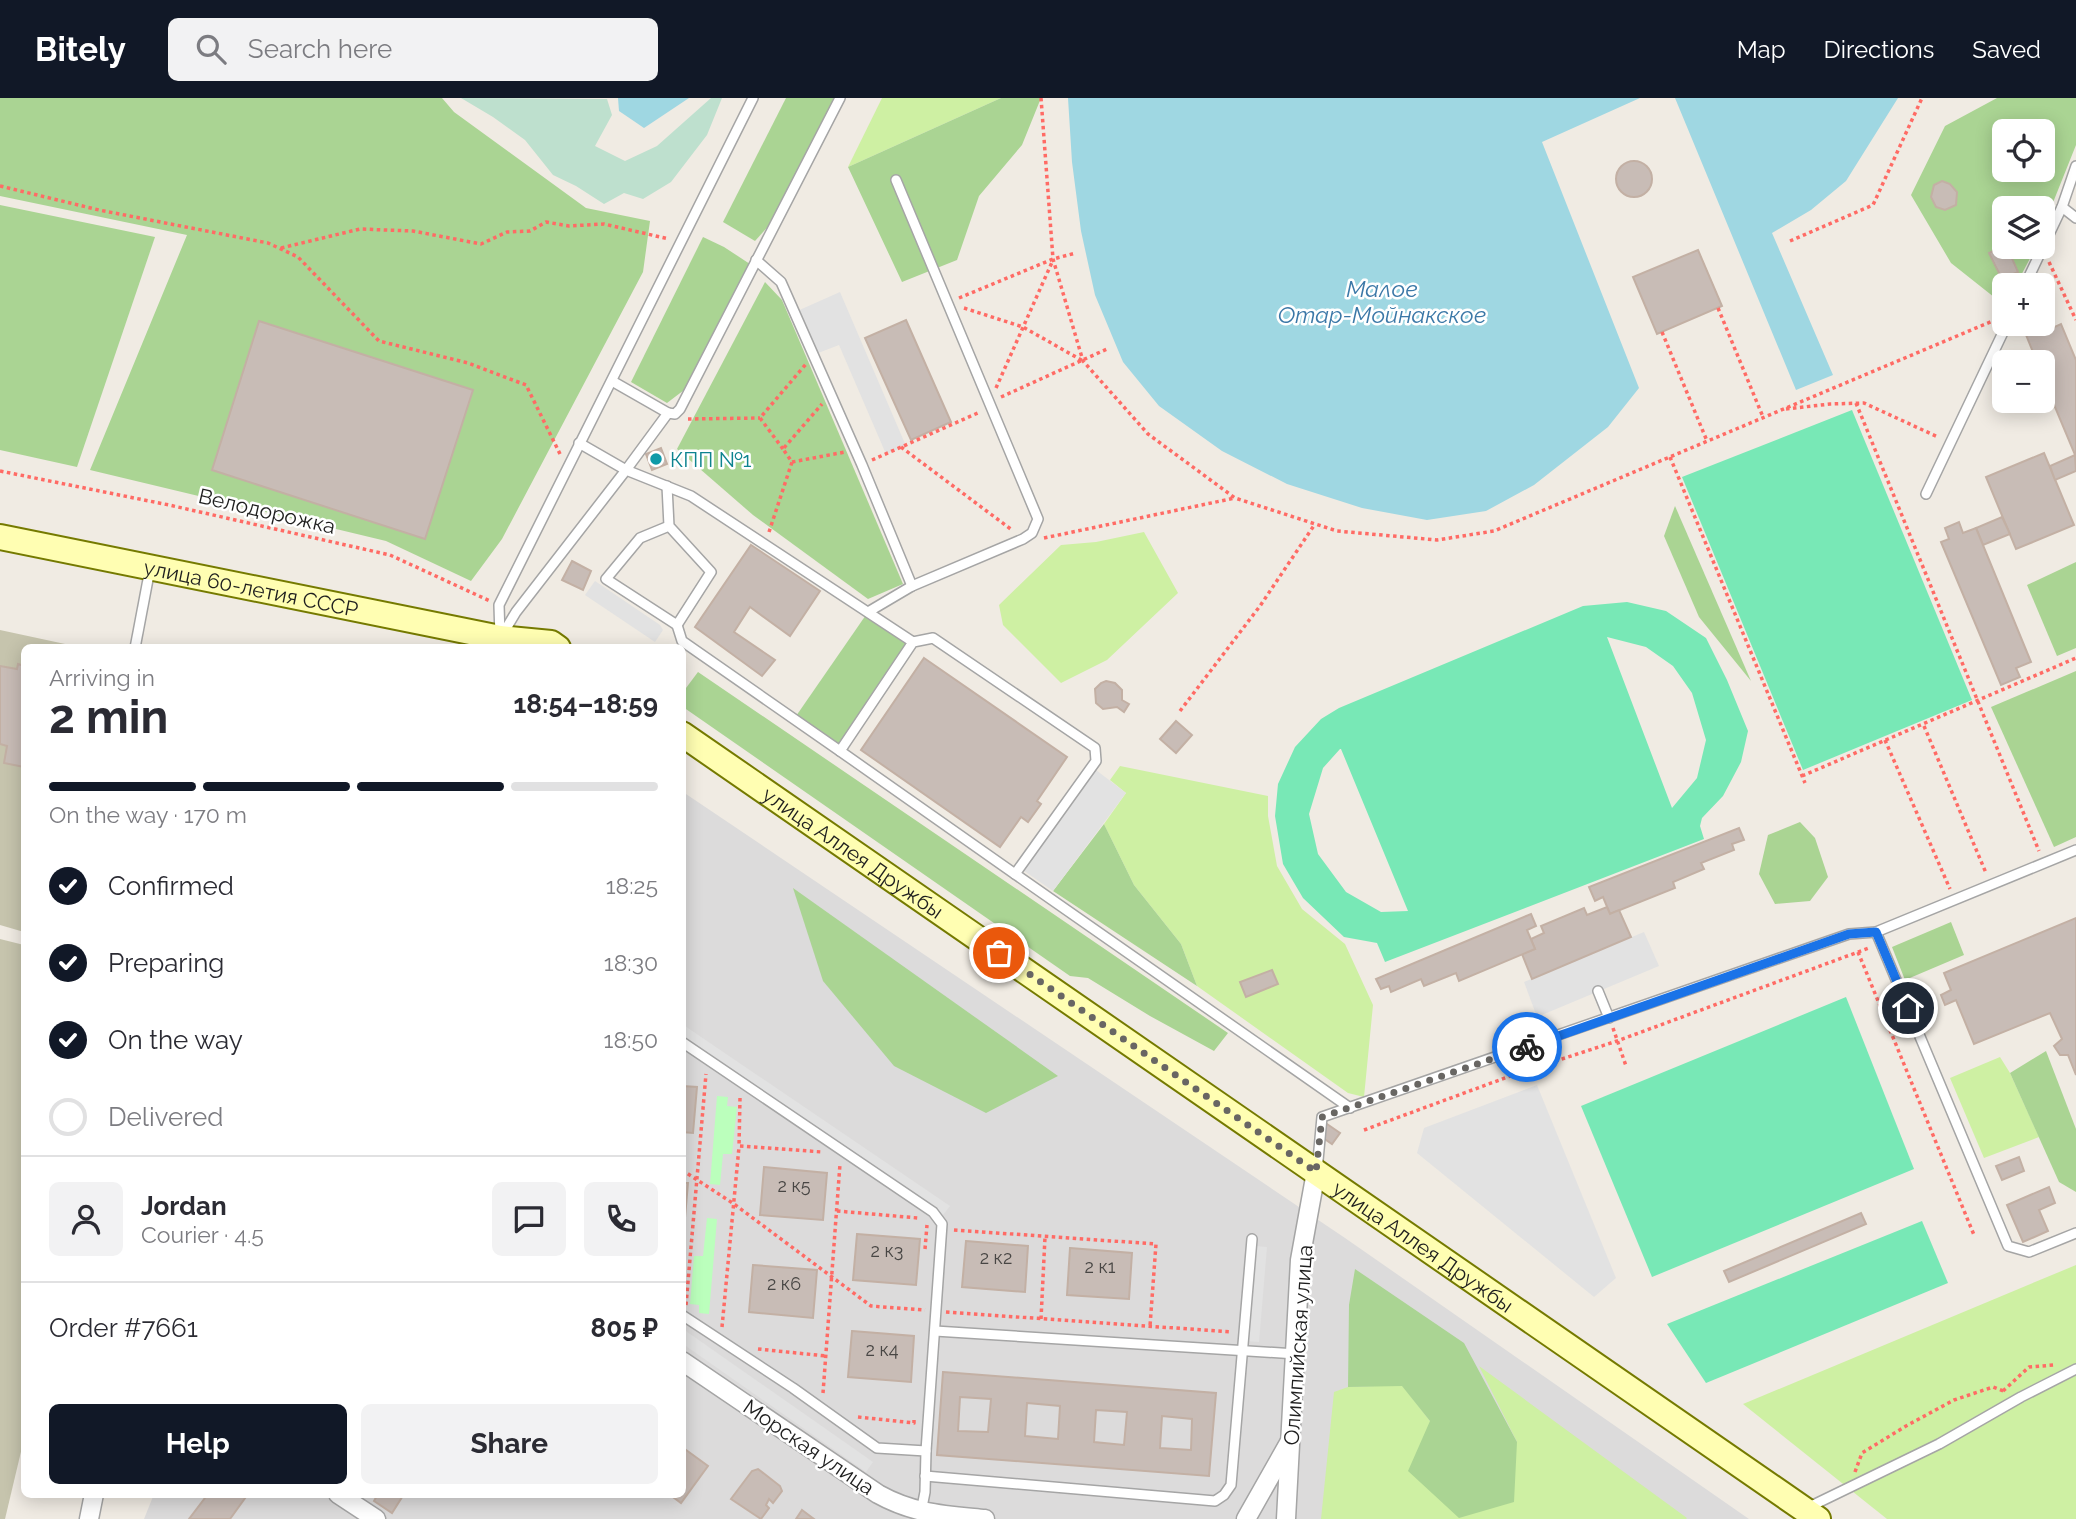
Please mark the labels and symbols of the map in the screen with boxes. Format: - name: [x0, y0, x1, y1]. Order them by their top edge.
- water label: Малое Отар-Мойнакское: [1278, 275, 1486, 328]
- place label: КПП №1: [670, 447, 752, 472]
- marker: КПП №1: [648, 451, 664, 467]
- street label: Велодорожка: [196, 483, 338, 539]
- street label: улица 60-летия СССР: [141, 554, 360, 622]
- street label: улица Аллея Дружбы: [758, 781, 948, 923]
- pin: [969, 923, 1029, 983]
- pin: [1878, 978, 1938, 1038]
- courier: [1492, 1012, 1562, 1082]
- house number: 2 к5: [777, 1175, 811, 1196]
- street label: улица Аллея Дружбы: [1328, 1175, 1518, 1317]
- house number: 2 к3: [871, 1240, 903, 1261]
- street label: Олимпийская улица: [1279, 1244, 1317, 1446]
- house number: 2 к2: [980, 1247, 1012, 1268]
- house number: 2 к1: [1084, 1256, 1116, 1277]
- house number: 2 к6: [767, 1273, 801, 1294]
- house number: 2 к4: [865, 1339, 899, 1360]
- street label: Морская улица: [739, 1394, 879, 1500]

